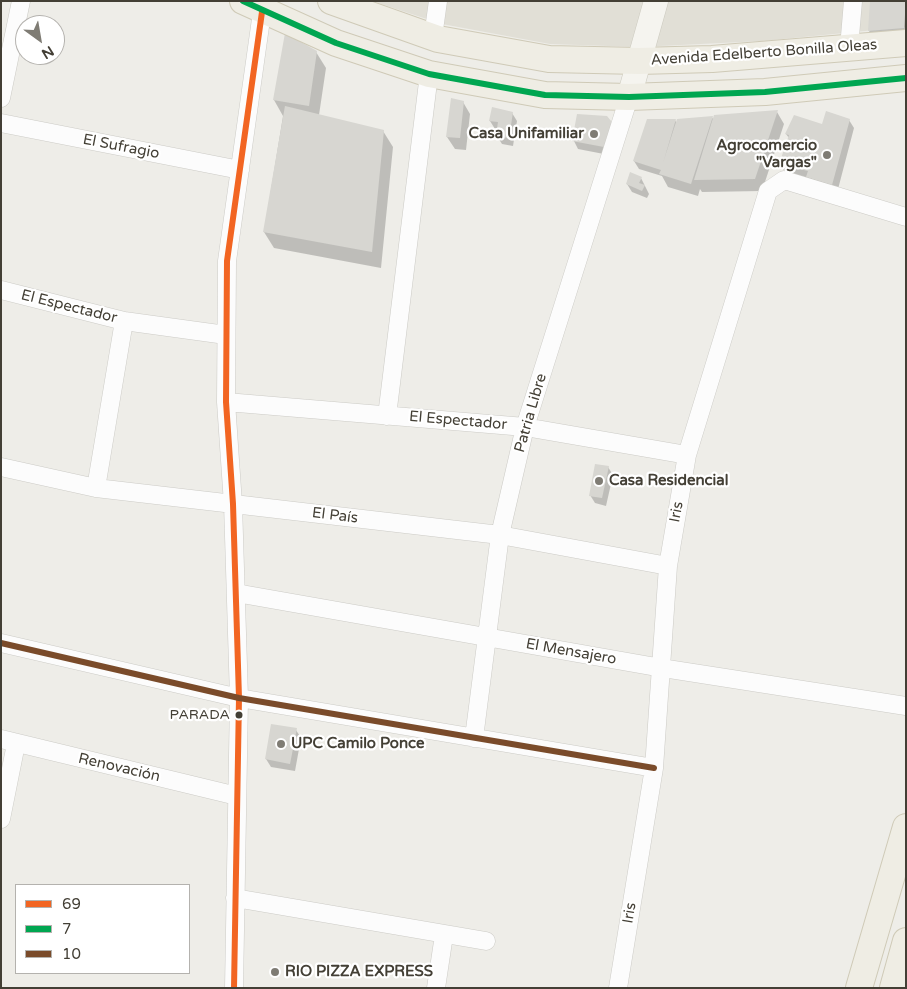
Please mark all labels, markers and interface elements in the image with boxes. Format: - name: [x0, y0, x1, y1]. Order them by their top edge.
- north arrow: [15, 15, 65, 65]
- street label: Avenida Edelberto Bonilla Oleas: [650, 36, 878, 70]
- text: N: [38, 42, 57, 62]
- place label: Casa Unifamiliar: [469, 125, 584, 143]
- marker: Casa Unifamiliar: [588, 128, 600, 140]
- street label: El Sufragio: [81, 131, 161, 163]
- place label: Agrocomercio "Vargas": [716, 137, 817, 172]
- marker: Agrocomercio "Vargas": [821, 149, 833, 161]
- street label: El Espectador: [19, 286, 119, 328]
- street label: Patria Libre: [511, 371, 551, 455]
- street label: El Espectador: [408, 408, 508, 434]
- place label: Casa Residencial: [609, 472, 728, 490]
- marker: Casa Residencial: [593, 475, 605, 487]
- street label: Iris: [666, 500, 688, 524]
- street label: El País: [311, 504, 359, 528]
- street label: El Mensajero: [524, 635, 618, 669]
- place label: PARADA: [170, 707, 230, 723]
- marker: PARADA: [234, 710, 244, 720]
- place label: UPC Camilo Ponce: [291, 735, 424, 753]
- marker: UPC Camilo Ponce: [275, 738, 287, 750]
- street label: Renovación: [76, 750, 162, 786]
- legend: [15, 884, 190, 974]
- text: 69: [62, 895, 81, 913]
- street label: Iris: [619, 901, 641, 925]
- text: 7: [62, 920, 71, 938]
- text: 10: [62, 945, 81, 963]
- place label: RIO PIZZA EXPRESS: [285, 963, 433, 981]
- marker: RIO PIZZA EXPRESS: [269, 966, 281, 978]

